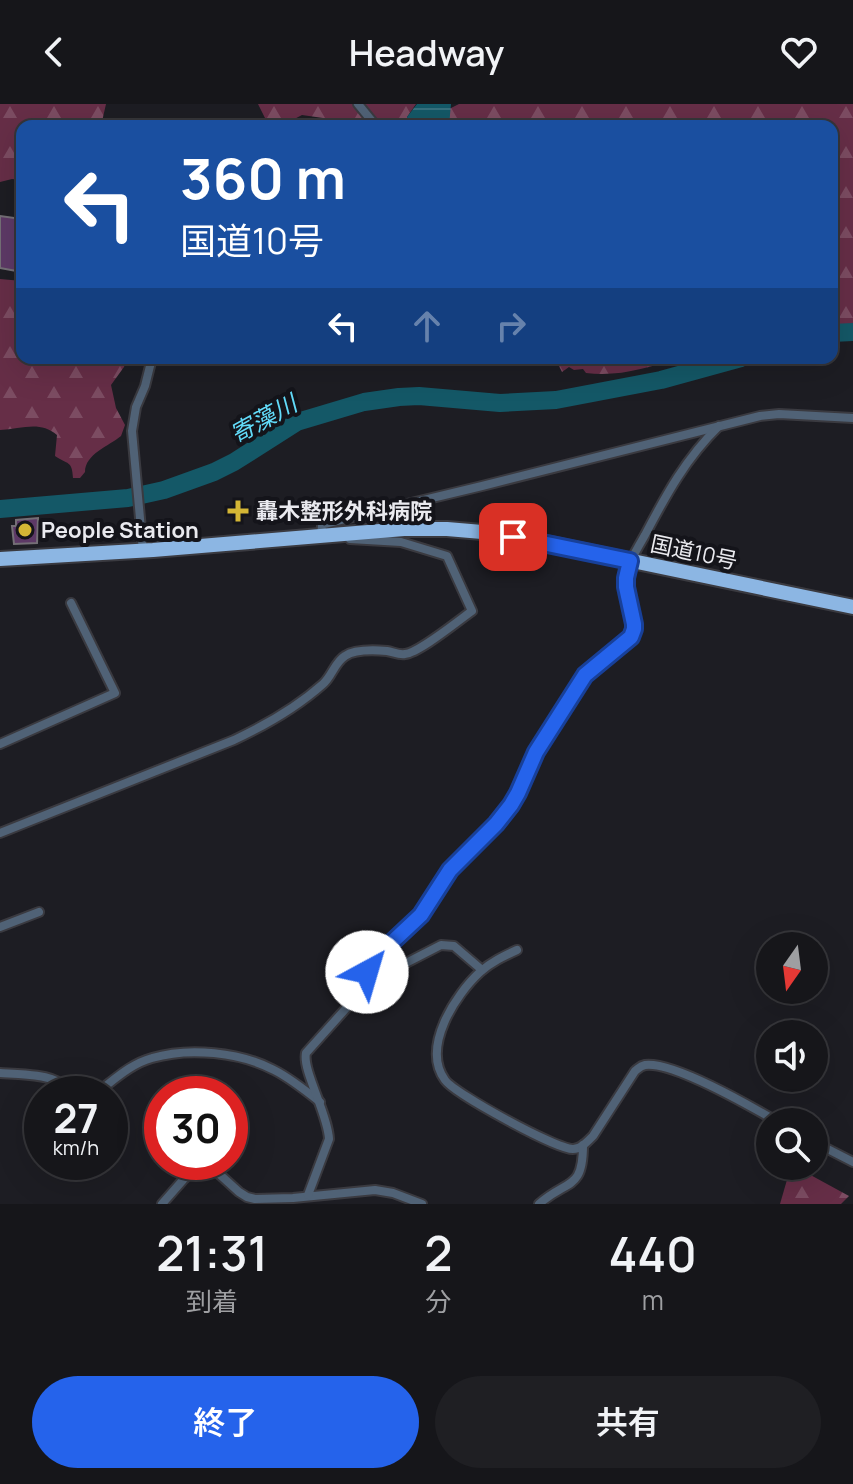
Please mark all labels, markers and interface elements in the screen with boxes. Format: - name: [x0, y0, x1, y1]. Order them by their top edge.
- text: Headway: [349, 28, 504, 77]
- icon: back: [32, 30, 76, 74]
- icon: heart: [777, 30, 821, 74]
- text: 360 m: [180, 139, 346, 216]
- icon: left: [48, 152, 152, 256]
- text: 国道10号: [180, 216, 324, 265]
- icon: left: [321, 304, 365, 348]
- icon: ahead: [405, 304, 449, 348]
- icon: right: [489, 304, 533, 348]
- water label: 寄藻川: [224, 385, 305, 450]
- place label: 轟木整形外科病院: [256, 496, 432, 526]
- marker: 轟木整形外科病院: [227, 500, 249, 522]
- pin: [479, 503, 547, 571]
- place label: People Station: [41, 515, 199, 545]
- icon: arrive: [491, 515, 535, 559]
- marker: People Station: [16, 521, 34, 539]
- street label: 国道10号: [648, 528, 740, 576]
- position arrow: [325, 930, 409, 1014]
- north arrow: [756, 932, 828, 1004]
- map controls: [756, 932, 828, 1180]
- button: sound: [756, 1020, 828, 1092]
- speed limit sign: 30: [144, 1076, 248, 1180]
- text: 27: [53, 1090, 99, 1145]
- button: search: [756, 1108, 828, 1180]
- text: km/h: [53, 1134, 99, 1161]
- text: 21:31: [156, 1220, 268, 1285]
- text: 2: [424, 1220, 452, 1285]
- text: 440: [608, 1221, 697, 1286]
- text: m: [642, 1282, 664, 1318]
- text: 到着: [186, 1283, 238, 1319]
- text: 分: [425, 1283, 451, 1319]
- button: 終了: [32, 1376, 419, 1468]
- button: 共有: [435, 1376, 821, 1468]

